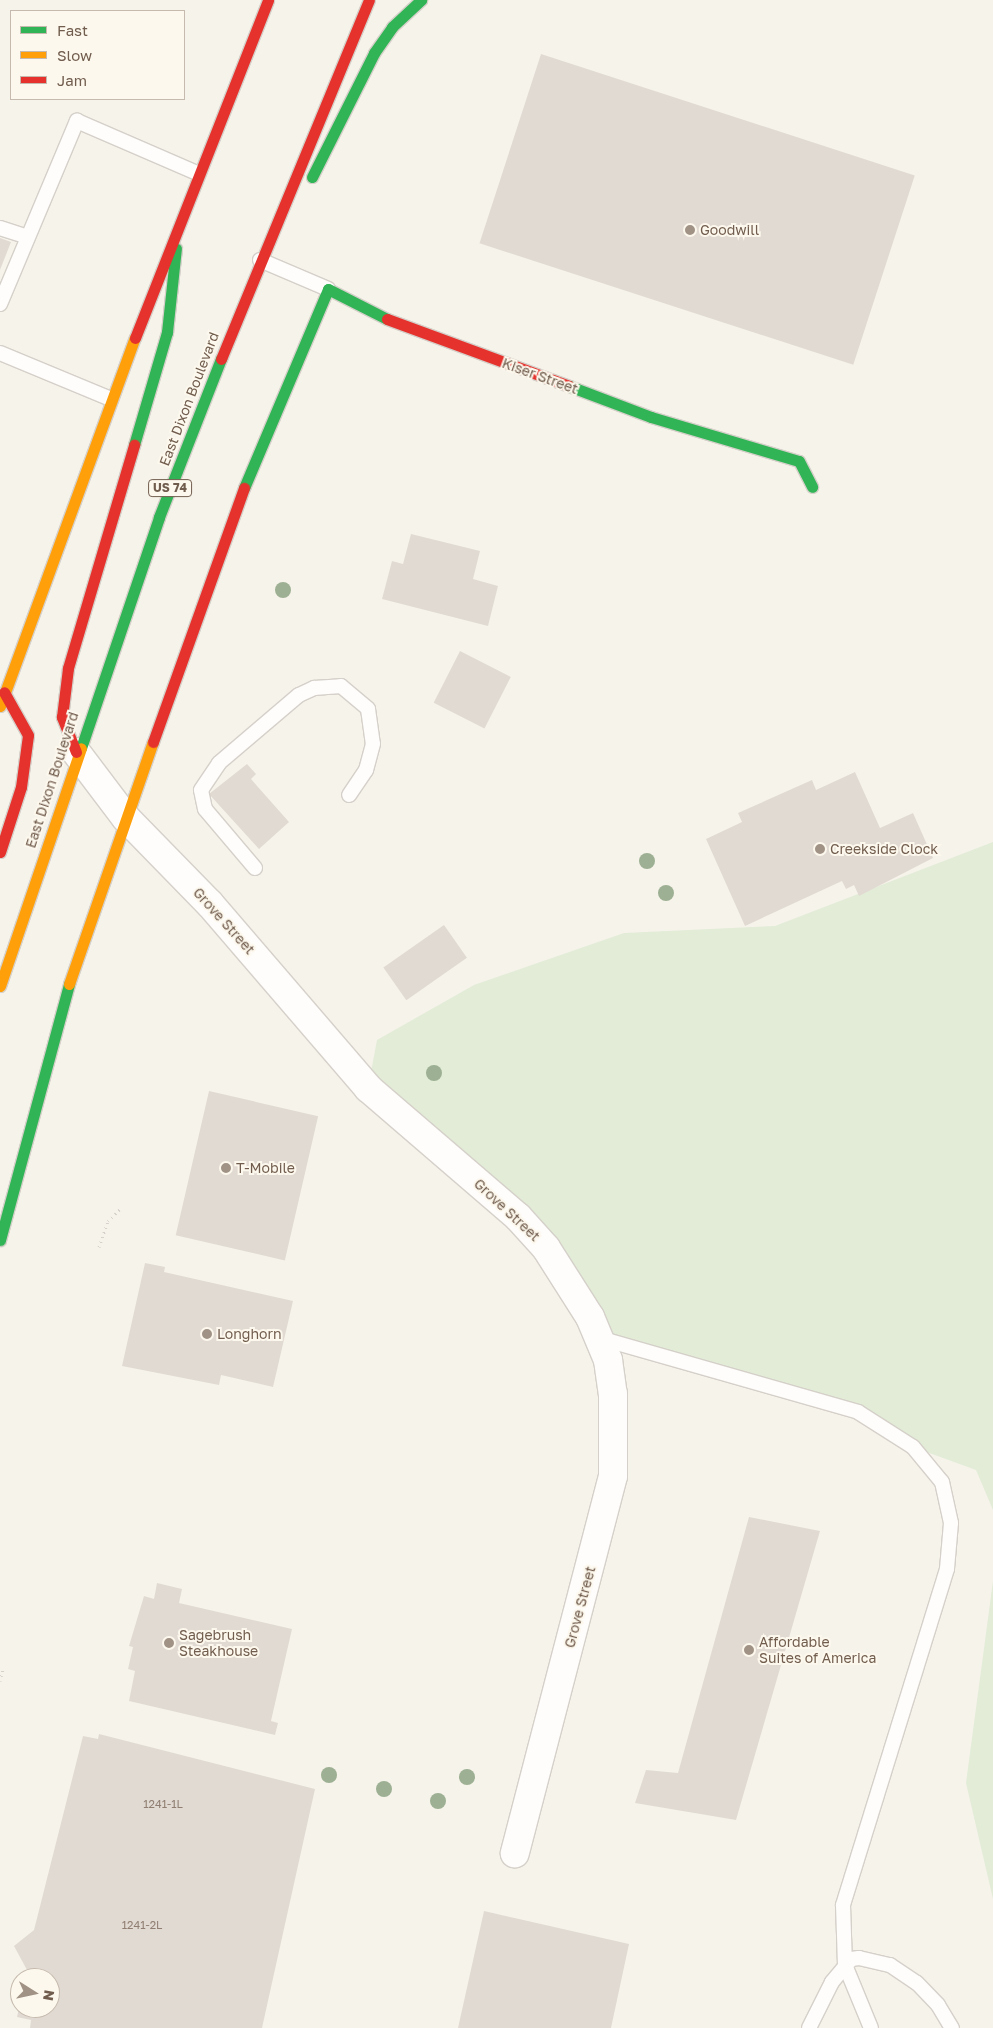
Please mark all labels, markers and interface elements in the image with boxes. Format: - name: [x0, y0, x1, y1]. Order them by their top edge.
- legend: [10, 10, 185, 100]
- text: Fast: [57, 21, 88, 39]
- text: Slow: [57, 46, 92, 64]
- text: Jam: [57, 71, 87, 89]
- place label: Goodwill: [700, 222, 759, 238]
- marker: Goodwill: [684, 224, 696, 236]
- street label: East Dixon Boulevard: [156, 330, 222, 468]
- street label: Kiser Street: [500, 355, 580, 397]
- road number: US 74: [148, 478, 192, 498]
- street label: East Dixon Boulevard: [22, 710, 82, 850]
- place label: Creekside Clock: [830, 841, 938, 857]
- marker: Creekside Clock: [814, 843, 826, 855]
- street label: Grove Street: [190, 884, 258, 958]
- place label: T-Mobile: [236, 1160, 295, 1176]
- marker: T-Mobile: [220, 1162, 232, 1174]
- street label: Grove Street: [471, 1175, 543, 1245]
- place label: Longhorn: [217, 1326, 282, 1342]
- marker: Longhorn: [201, 1328, 213, 1340]
- street label: Grove Street: [561, 1564, 599, 1650]
- place label: Sagebrush Steakhouse: [179, 1627, 258, 1660]
- place label: Affordable Suites of America: [759, 1634, 876, 1666]
- marker: Sagebrush Steakhouse: [163, 1637, 175, 1649]
- marker: Affordable Suites of America: [743, 1644, 755, 1656]
- house number: 1241-1L: [143, 1797, 183, 1811]
- house number: 1241-2L: [122, 1918, 162, 1932]
- north arrow: [10, 1968, 60, 2018]
- text: N: [40, 1989, 59, 2002]

